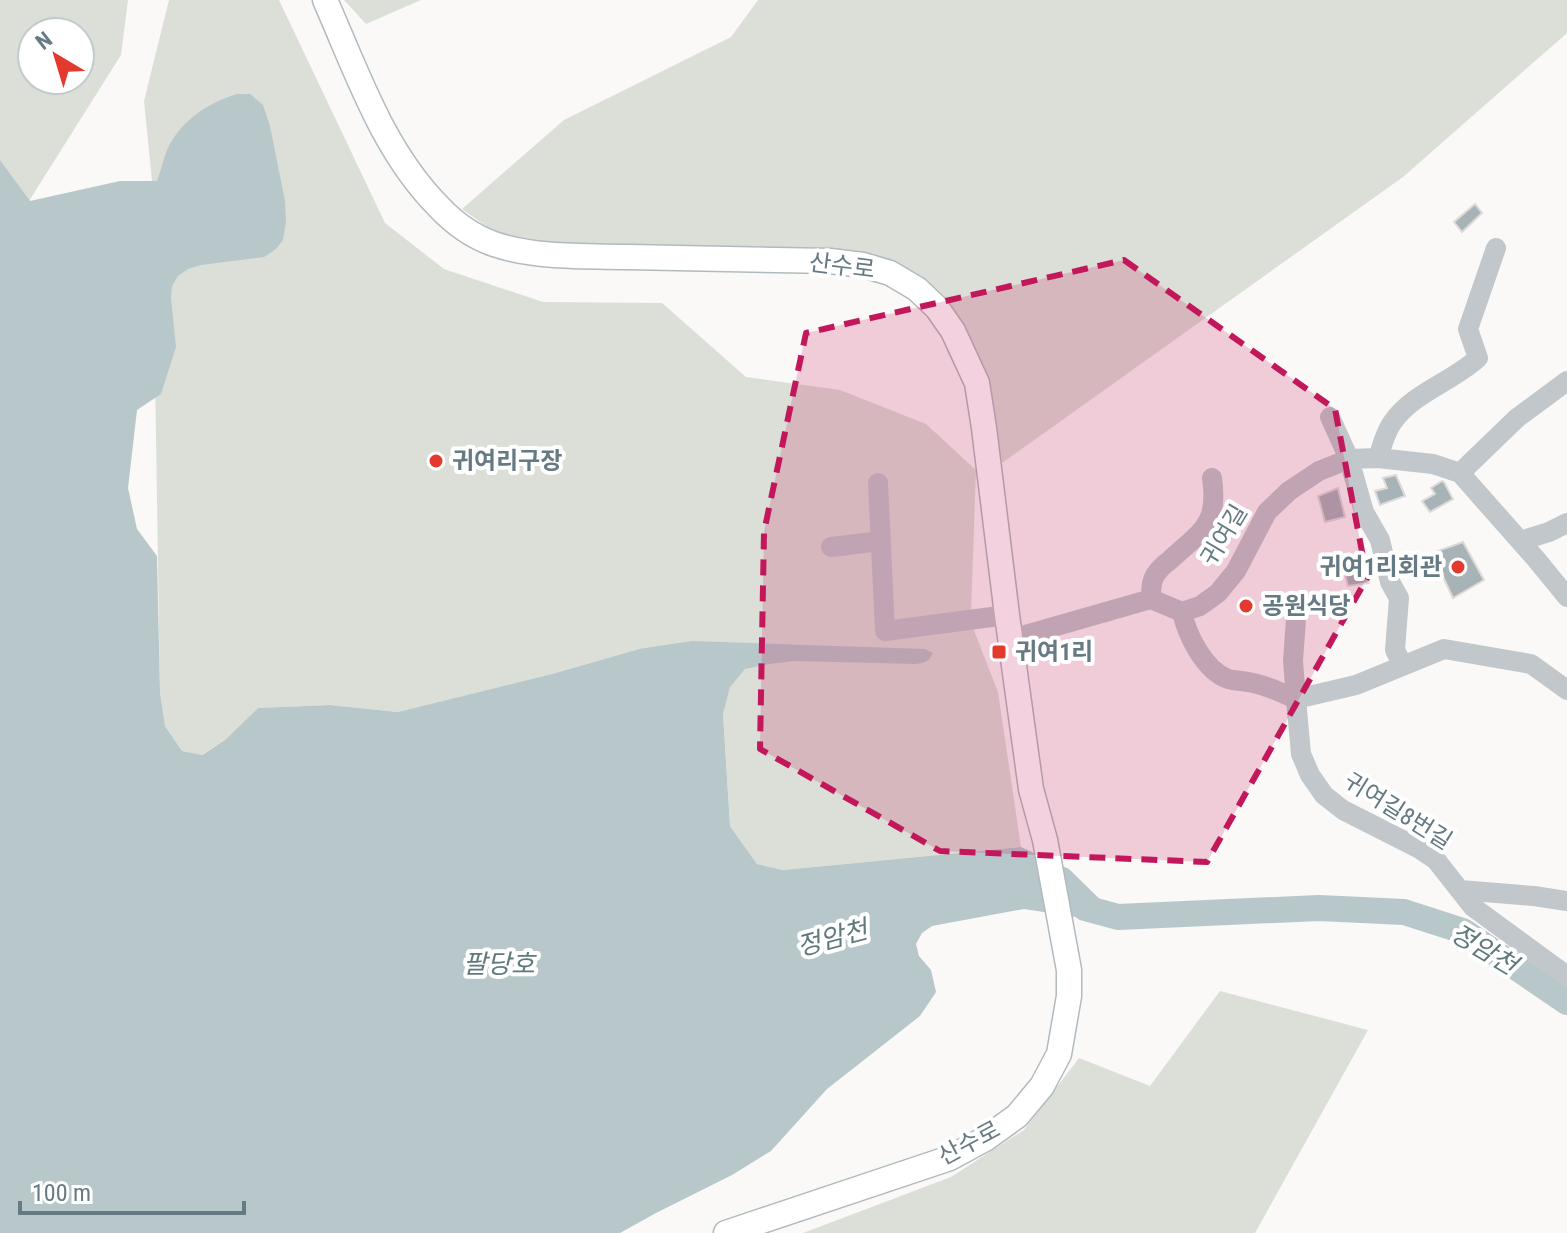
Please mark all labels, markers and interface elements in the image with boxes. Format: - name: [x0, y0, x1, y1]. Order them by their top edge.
- north arrow: [16, 16, 96, 96]
- text: N: [31, 27, 57, 55]
- street label: 산수로: [807, 248, 877, 284]
- place label: 귀여리구장: [452, 447, 562, 475]
- marker: 귀여리구장: [427, 452, 445, 470]
- street label: 귀여길: [1195, 499, 1253, 571]
- place label: 귀여1리회관: [1319, 553, 1442, 581]
- marker: 귀여1리회관: [1449, 558, 1467, 576]
- place label: 공원식당: [1262, 592, 1350, 620]
- marker: 공원식당: [1237, 597, 1255, 615]
- place label: 귀여1리: [1015, 638, 1093, 666]
- marker: 귀여1리: [990, 643, 1008, 661]
- street label: 귀여길8번길: [1339, 767, 1457, 855]
- water label: 정암천: [793, 913, 874, 962]
- water label: 정암천: [1446, 918, 1525, 982]
- water label: 팔당호: [463, 949, 537, 979]
- street label: 산수로: [933, 1115, 1005, 1171]
- scale bar: [20, 1165, 244, 1215]
- text: 100 m: [32, 1179, 91, 1207]

